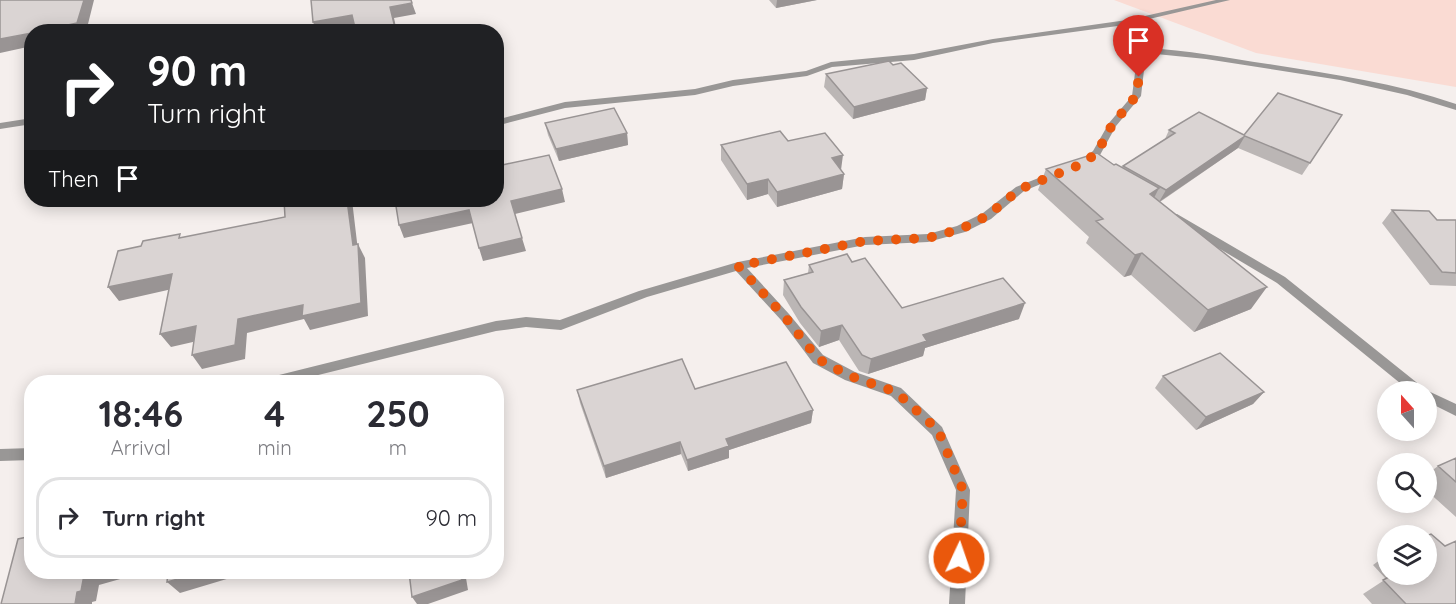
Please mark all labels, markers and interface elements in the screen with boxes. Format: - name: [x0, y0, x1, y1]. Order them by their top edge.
- pin: [1113, 15, 1164, 77]
- icon: arrive: [1122, 24, 1155, 57]
- text: 90 m: [147, 44, 247, 97]
- icon: right: [48, 48, 126, 126]
- text: Turn right: [147, 96, 266, 130]
- icon: arrive: [111, 162, 144, 195]
- text: Then: [48, 165, 99, 193]
- north arrow: [1377, 381, 1437, 441]
- map controls: [1377, 381, 1437, 585]
- text: 18:46: [98, 391, 183, 436]
- text: 4: [264, 391, 285, 436]
- text: 250: [366, 391, 430, 436]
- text: Arrival: [111, 435, 171, 460]
- text: min: [258, 435, 292, 460]
- text: m: [389, 435, 407, 460]
- button: search: [1377, 453, 1437, 513]
- icon: right: [51, 501, 84, 534]
- text: Turn right: [102, 504, 206, 532]
- text: 90 m: [426, 504, 477, 532]
- button: layers: [1377, 525, 1437, 585]
- position arrow: [927, 526, 991, 590]

